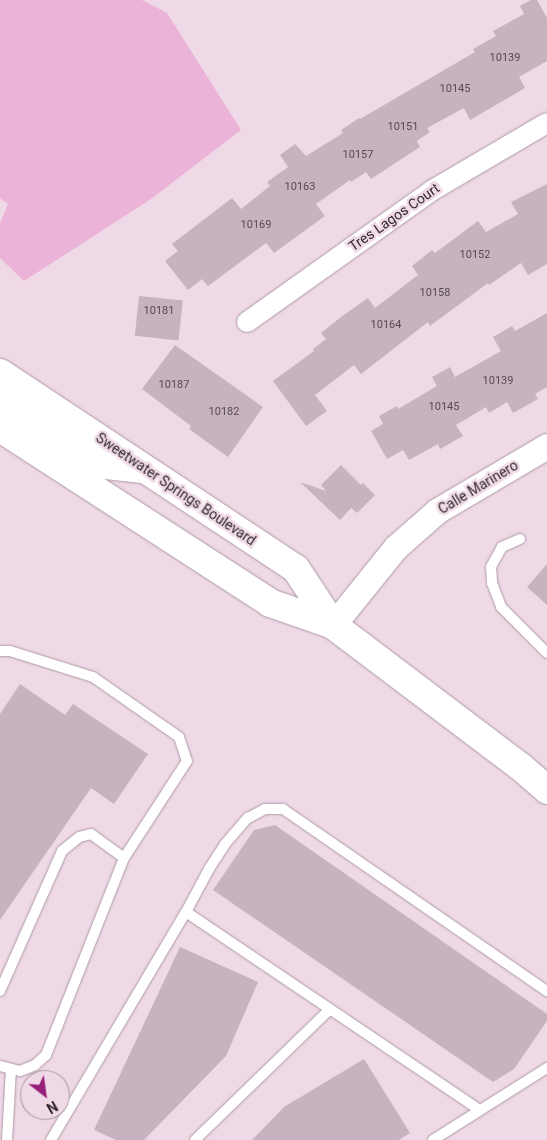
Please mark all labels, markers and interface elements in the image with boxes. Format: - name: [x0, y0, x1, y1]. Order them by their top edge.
- house number: 10139: [490, 51, 520, 65]
- house number: 10145: [440, 82, 470, 96]
- house number: 10151: [388, 120, 418, 134]
- house number: 10157: [343, 148, 373, 162]
- house number: 10163: [285, 180, 315, 194]
- street label: Tres Lagos Court: [345, 180, 443, 254]
- house number: 10169: [241, 218, 271, 232]
- house number: 10152: [460, 248, 490, 262]
- house number: 10158: [420, 286, 450, 300]
- house number: 10181: [144, 304, 174, 318]
- house number: 10164: [371, 318, 401, 332]
- house number: 10139: [483, 374, 513, 388]
- house number: 10187: [159, 378, 189, 392]
- house number: 10145: [429, 400, 459, 414]
- house number: 10182: [209, 405, 239, 419]
- street label: Sweetwater Springs Boulevard: [93, 429, 259, 549]
- street label: Calle Marinero: [435, 457, 521, 517]
- north arrow: [20, 1070, 70, 1120]
- text: N: [44, 1098, 60, 1117]

